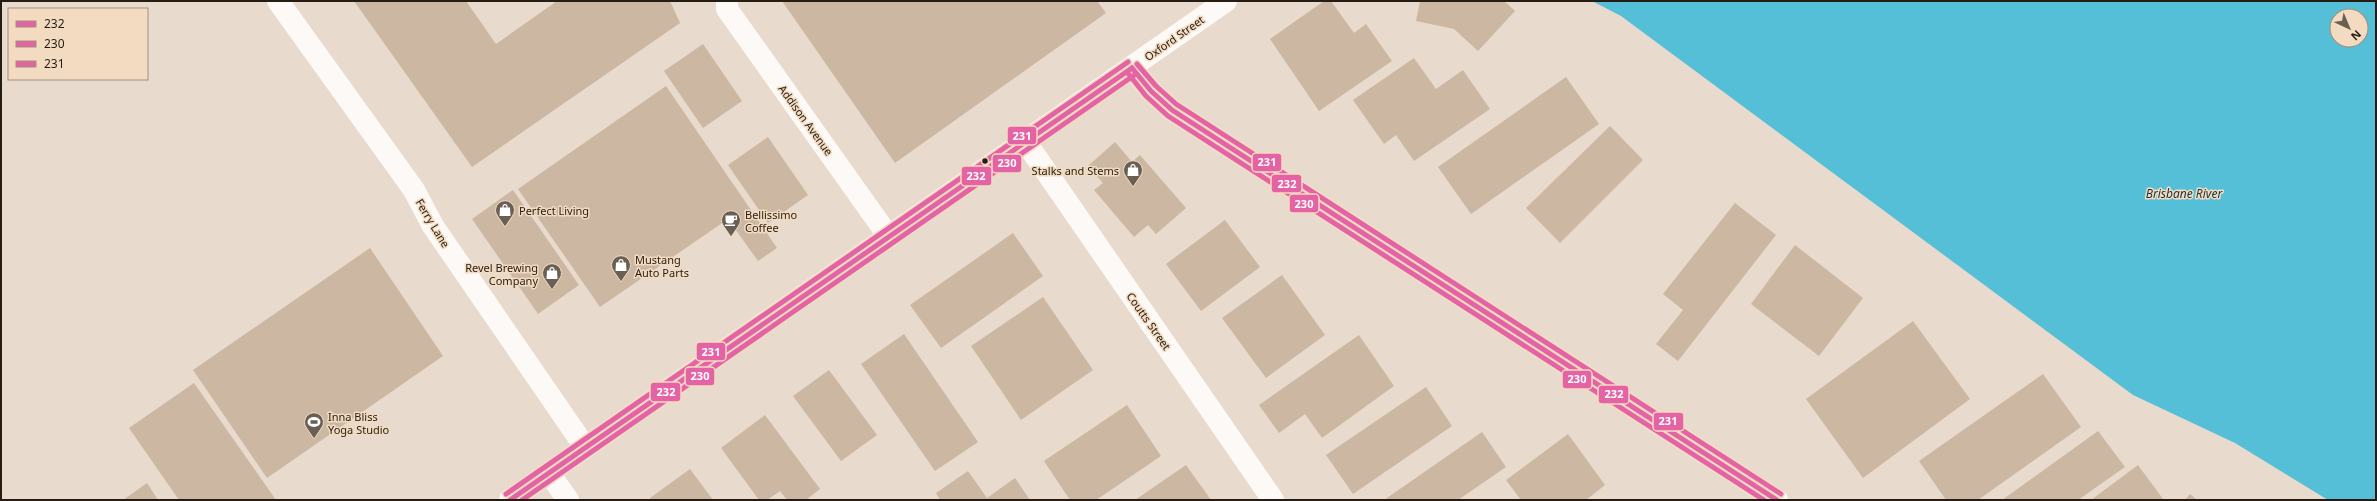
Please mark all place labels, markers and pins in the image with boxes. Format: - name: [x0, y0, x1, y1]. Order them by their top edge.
- unlabelled marker: [980, 156, 990, 166]
- shop icon: Stalks and Stems: [1122, 159, 1144, 187]
- place label: Stalks and Stems: [1032, 163, 1119, 178]
- shop icon: Perfect Living: [494, 199, 516, 227]
- place label: Perfect Living: [519, 203, 589, 218]
- place label: Bellissimo Coffee: [745, 207, 798, 235]
- cafe icon: Bellissimo Coffee: [720, 209, 742, 237]
- place label: Mustang Auto Parts: [635, 252, 689, 280]
- shop icon: Mustang Auto Parts: [610, 254, 632, 282]
- place label: Revel Brewing Company: [465, 260, 538, 288]
- shop icon: Revel Brewing Company: [541, 262, 563, 290]
- place label: Inna Bliss Yoga Studio: [328, 409, 390, 437]
- sports icon: Inna Bliss Yoga Studio: [303, 411, 325, 439]

